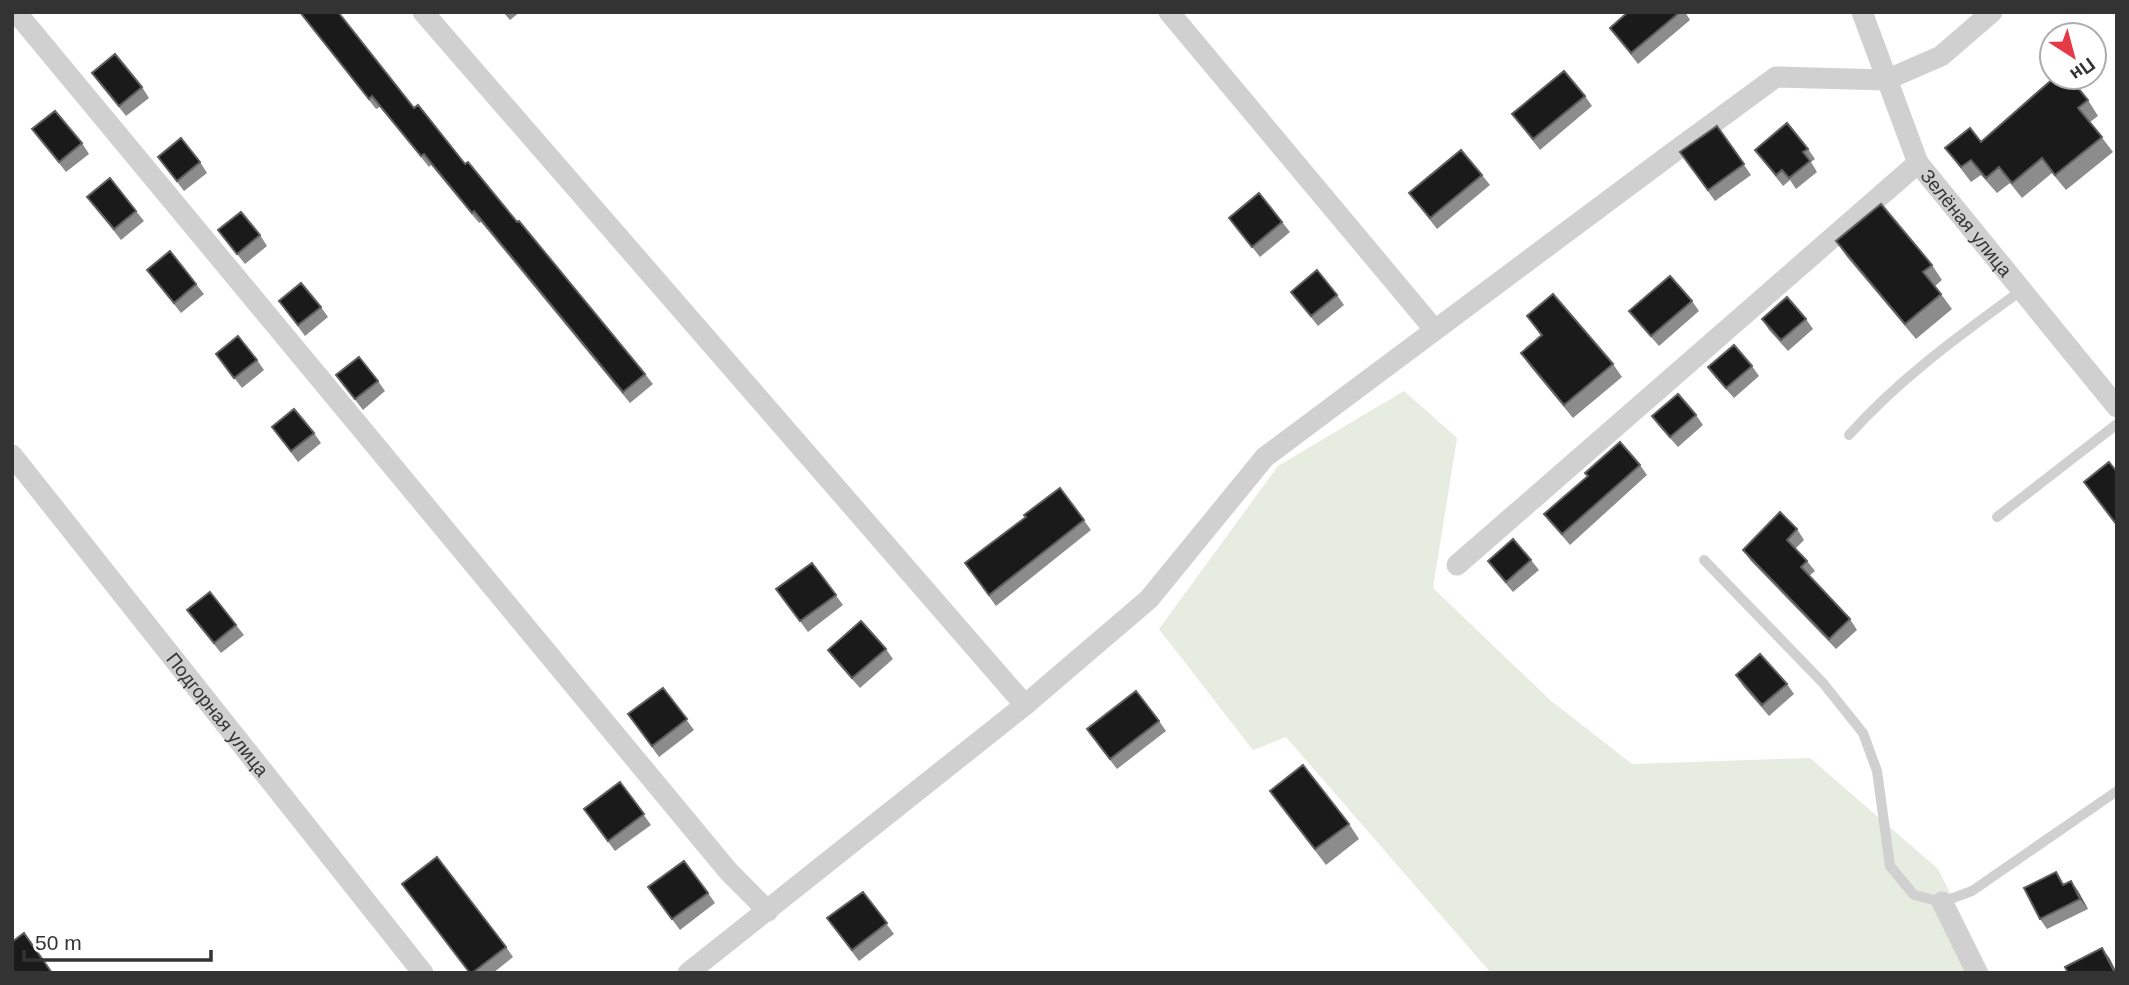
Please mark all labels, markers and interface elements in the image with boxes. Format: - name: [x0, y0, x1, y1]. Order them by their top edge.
- north arrow: [2038, 21, 2108, 91]
- text: Пн: [2066, 53, 2099, 85]
- street label: Зелёная улица: [1917, 165, 2017, 281]
- street label: Подгорная улица: [162, 648, 273, 780]
- scale bar: [24, 918, 212, 962]
- text: 50 m: [35, 931, 82, 954]

